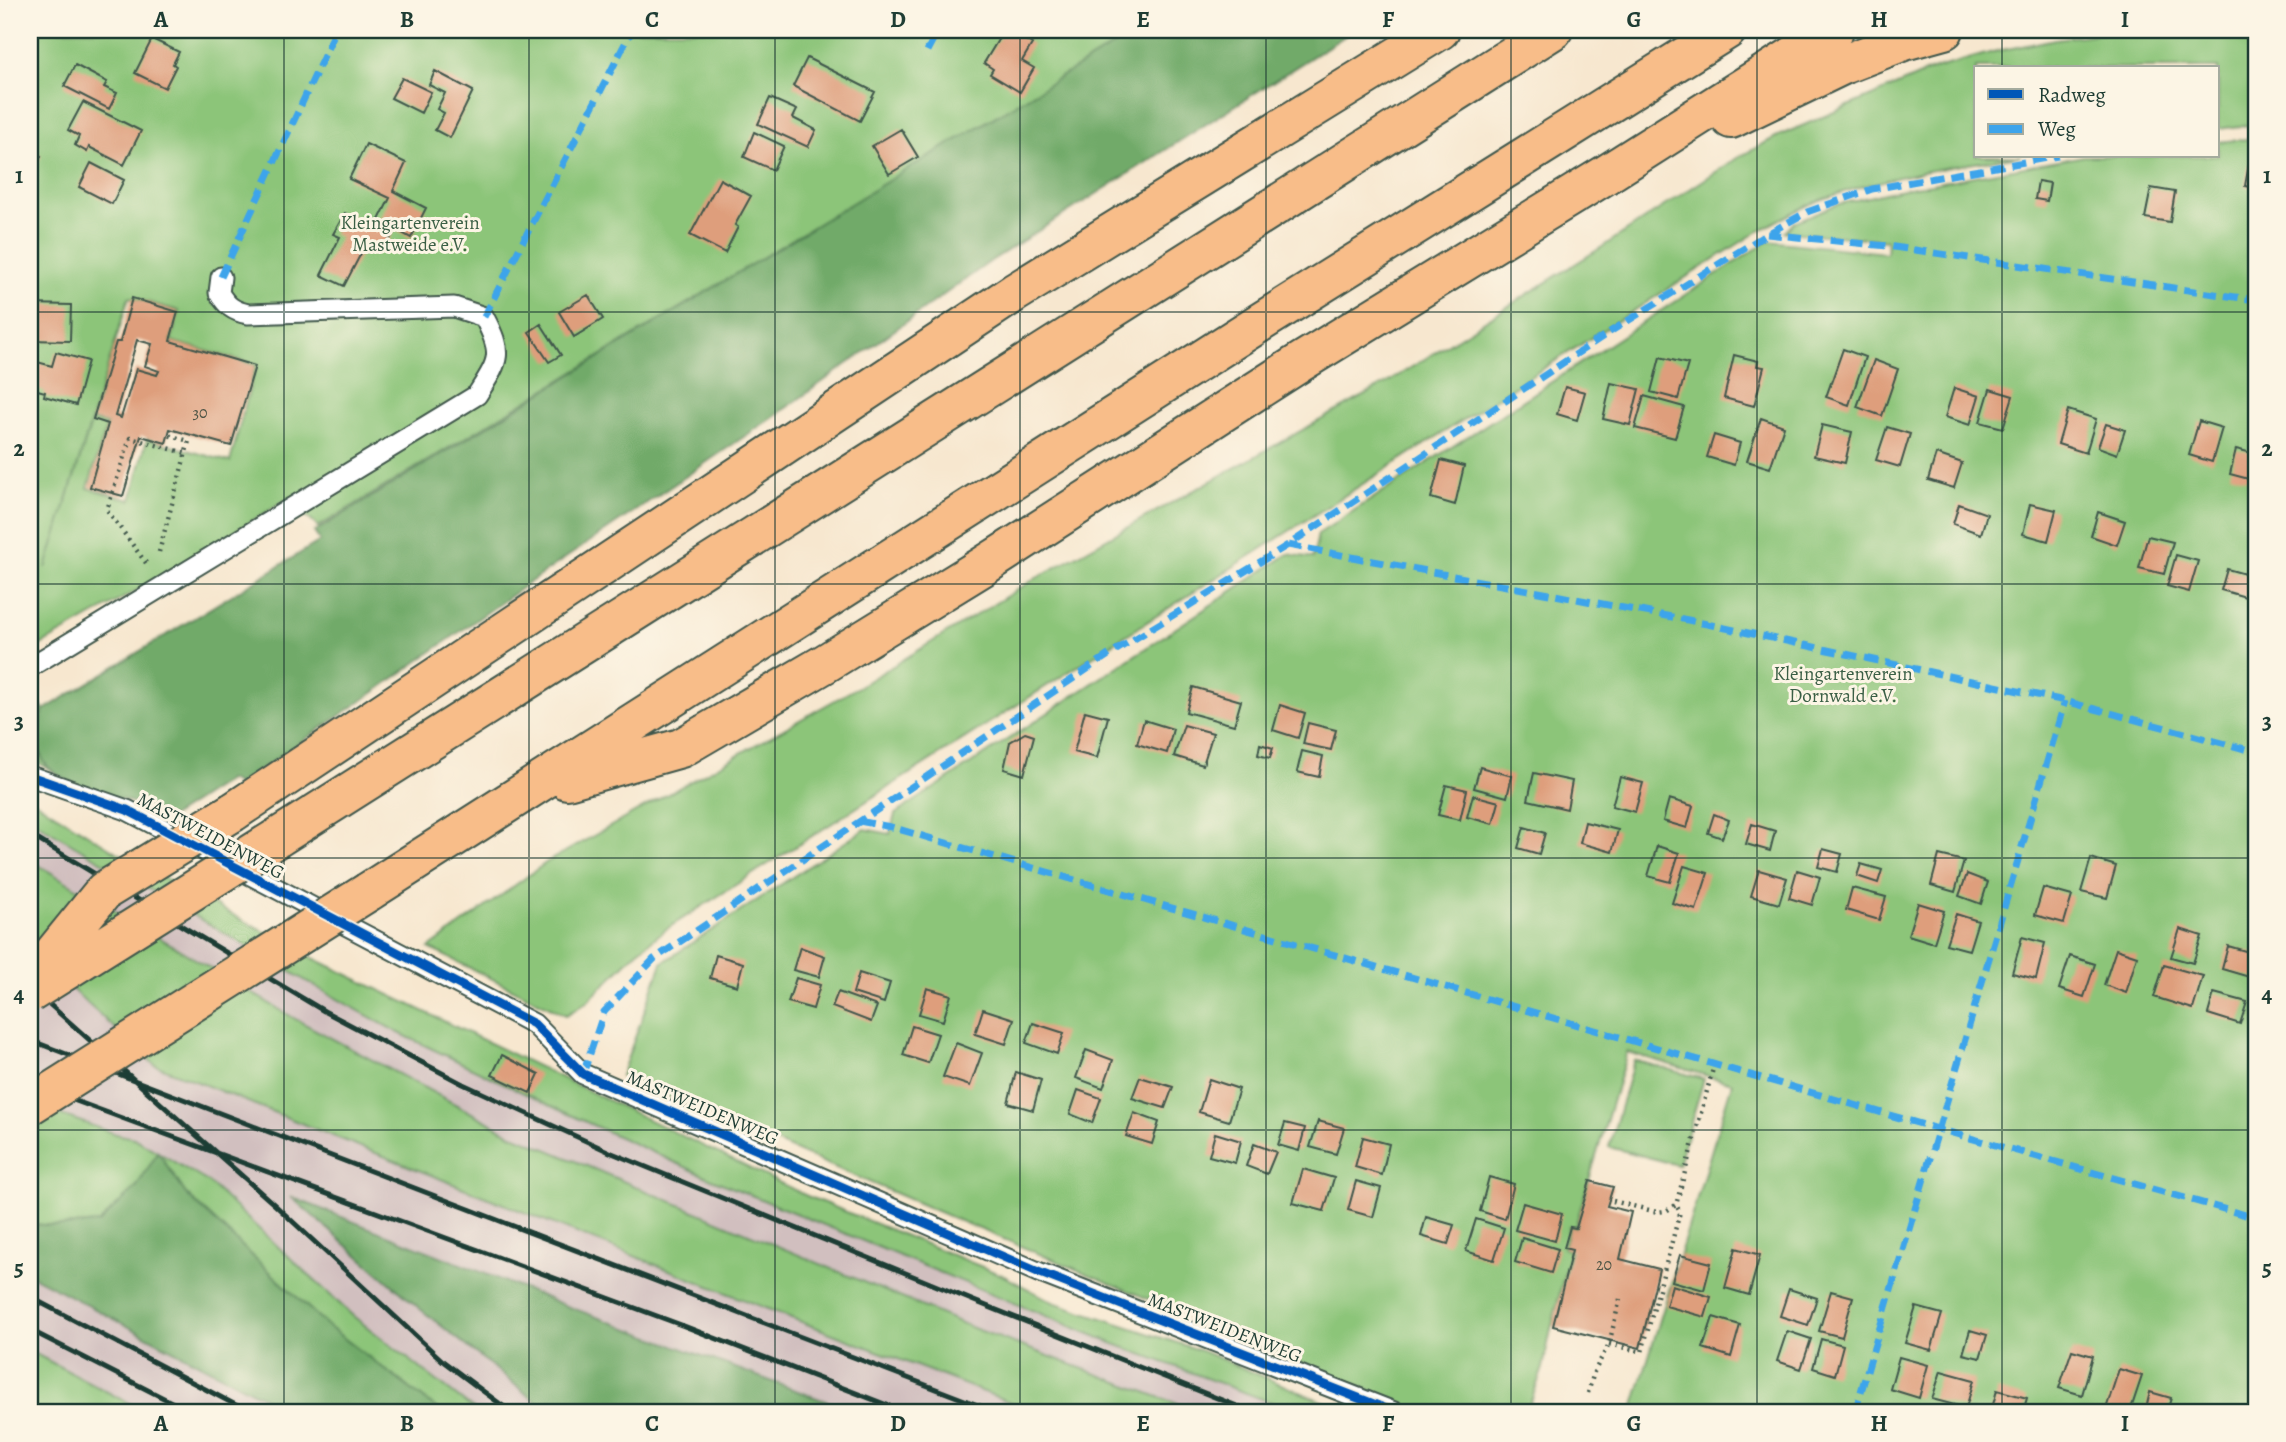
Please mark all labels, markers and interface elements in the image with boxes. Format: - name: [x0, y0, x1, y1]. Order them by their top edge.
- text: A: [153, 4, 169, 35]
- text: B: [400, 4, 414, 35]
- text: C: [645, 4, 659, 35]
- text: D: [890, 4, 906, 35]
- text: E: [1136, 4, 1150, 35]
- text: F: [1382, 4, 1395, 35]
- text: G: [1626, 4, 1642, 35]
- text: H: [1870, 4, 1888, 35]
- text: I: [2121, 4, 2129, 35]
- legend: [1974, 66, 2220, 158]
- text: Radweg: [2038, 81, 2106, 109]
- text: Weg: [2037, 115, 2076, 143]
- text: 1: [15, 160, 23, 191]
- text: 1: [2263, 160, 2271, 191]
- park label: Kleingartenverein Mastweide e.V.: [340, 210, 480, 258]
- house number: 30: [192, 402, 208, 424]
- text: 2: [13, 433, 25, 464]
- text: 2: [2261, 433, 2273, 464]
- park label: Kleingartenverein Dornwald e.V.: [1773, 661, 1913, 709]
- text: 3: [14, 706, 24, 737]
- text: 3: [2262, 706, 2272, 737]
- street label: MASTWEIDENWEG: [133, 786, 289, 886]
- text: 4: [14, 979, 25, 1010]
- text: 4: [2262, 979, 2273, 1010]
- street label: MASTWEIDENWEG: [623, 1064, 783, 1152]
- text: 5: [14, 1252, 24, 1283]
- text: 5: [2262, 1252, 2272, 1283]
- house number: 20: [1596, 1254, 1612, 1276]
- street label: MASTWEIDENWEG: [1144, 1287, 1305, 1369]
- text: A: [153, 1408, 169, 1439]
- text: B: [400, 1408, 414, 1439]
- text: C: [645, 1408, 659, 1439]
- text: D: [890, 1408, 906, 1439]
- text: E: [1136, 1408, 1150, 1439]
- text: F: [1382, 1408, 1395, 1439]
- text: G: [1626, 1408, 1642, 1439]
- text: H: [1870, 1408, 1888, 1439]
- text: I: [2121, 1408, 2129, 1439]

